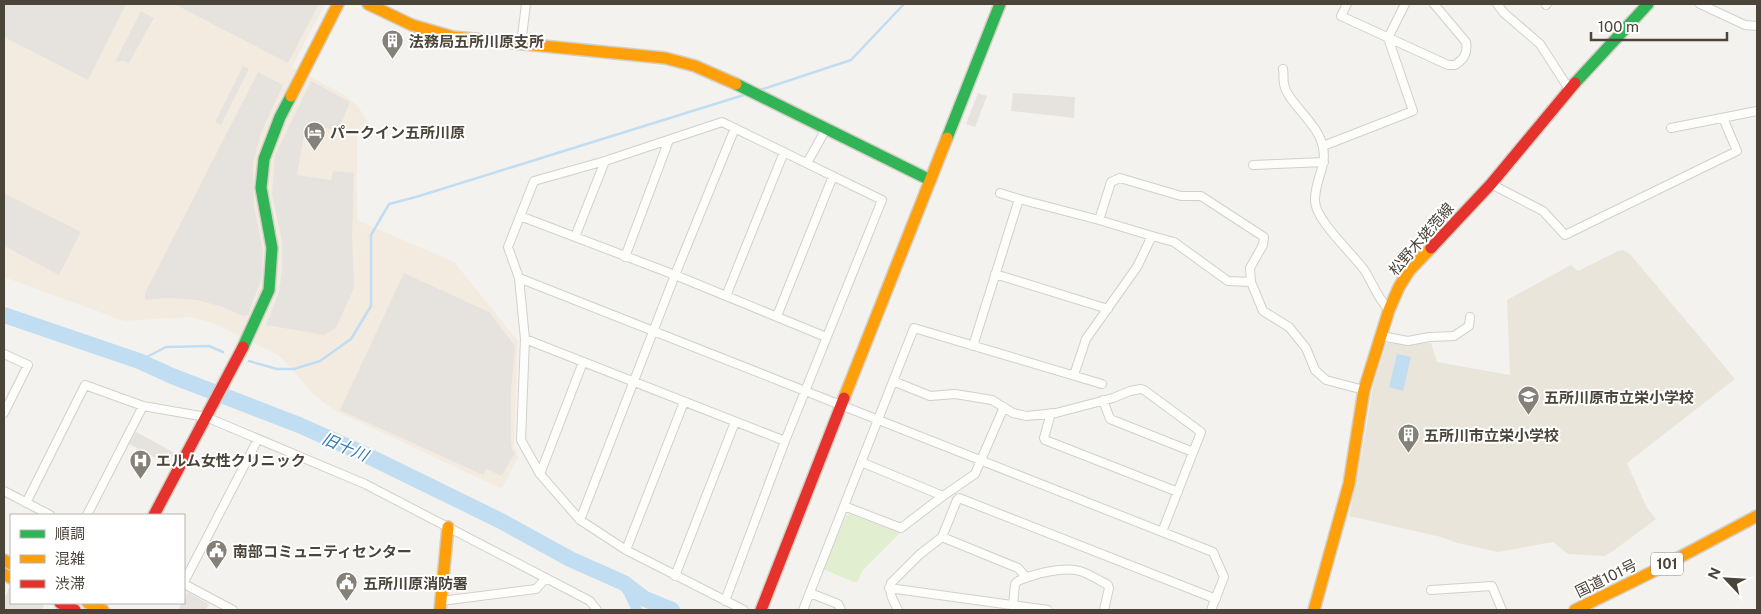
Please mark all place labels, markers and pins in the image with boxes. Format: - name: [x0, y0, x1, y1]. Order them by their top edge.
- building icon: 法務局五所川原支所: [381, 29, 405, 60]
- place label: 法務局五所川原支所: [409, 33, 544, 50]
- hotel icon: パークイン五所川原: [302, 120, 326, 151]
- place label: パークイン五所川原: [330, 124, 465, 141]
- school or university icon: 五所川原市立栄小学校: [1516, 385, 1540, 416]
- place label: 五所川原市立栄小学校: [1544, 389, 1694, 406]
- building icon: 五所川市立栄小学校: [1396, 423, 1420, 454]
- place label: 五所川市立栄小学校: [1424, 427, 1559, 444]
- hospital icon: エルム女性クリニック: [128, 448, 152, 479]
- place label: エルム女性クリニック: [156, 452, 306, 469]
- public building icon: 南部コミュニティセンター: [205, 539, 229, 570]
- place label: 南部コミュニティセンター: [233, 543, 412, 560]
- public building icon: 五所川原消防署: [335, 571, 359, 602]
- place label: 五所川原消防署: [363, 575, 468, 592]

